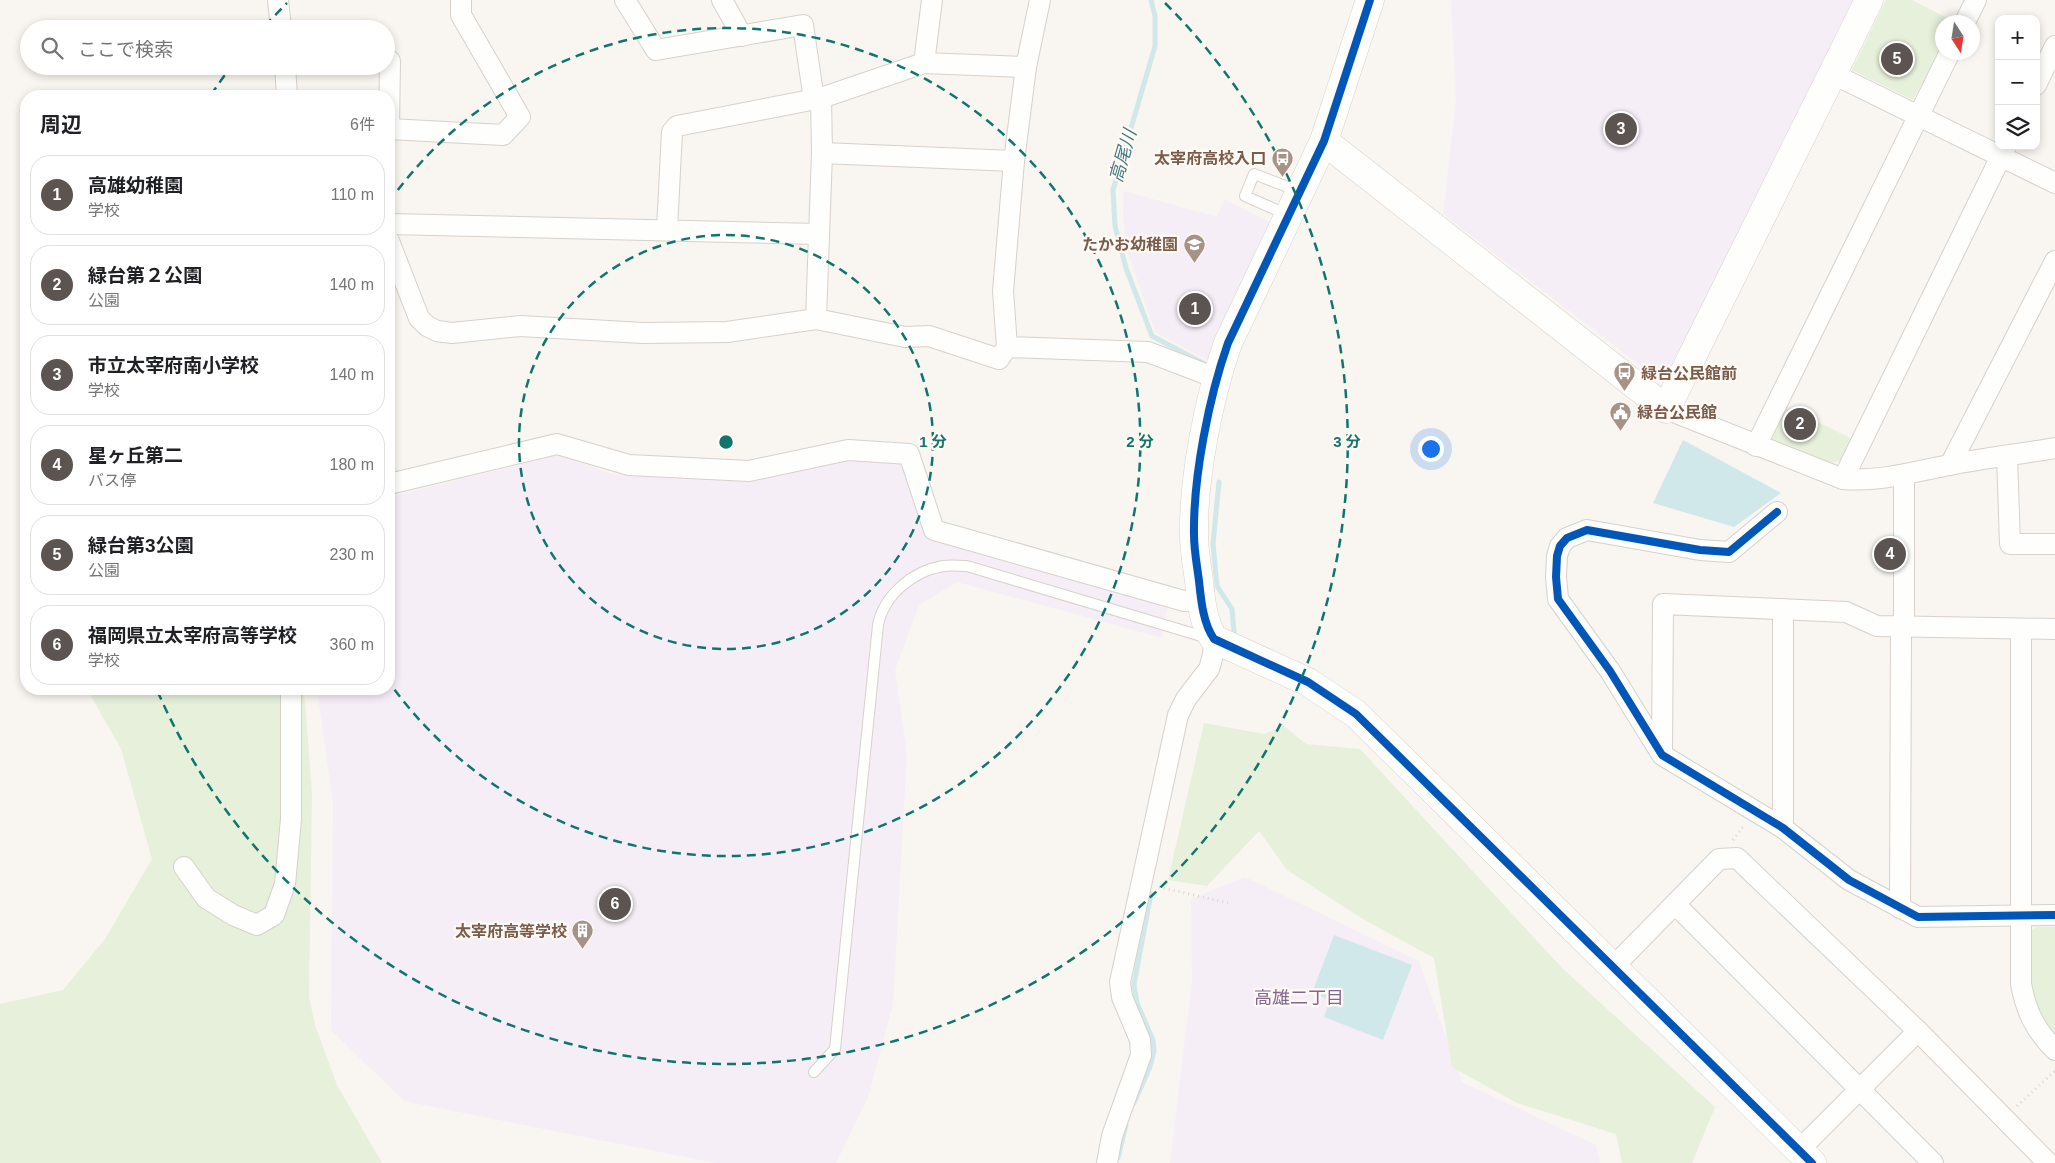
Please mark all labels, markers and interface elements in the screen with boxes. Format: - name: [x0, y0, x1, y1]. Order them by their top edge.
- north arrow: [1935, 15, 1980, 60]
- map controls: [1995, 15, 2040, 150]
- button: +: [1995, 15, 2040, 60]
- search box: [20, 20, 395, 75]
- icon: search: [38, 34, 66, 62]
- text: ここで検索: [78, 39, 173, 60]
- pin: 5: [1881, 40, 1913, 78]
- button: −: [1995, 60, 2040, 105]
- button: layers: [1995, 105, 2040, 150]
- pin: 3: [1605, 110, 1637, 148]
- text: 周辺: [40, 113, 82, 136]
- text: 6件: [350, 116, 375, 133]
- water label: 高尾川: [1106, 125, 1141, 185]
- bus stop icon: 太宰府高校入口: [1270, 146, 1294, 177]
- place label: 太宰府高校入口: [1154, 150, 1266, 167]
- text: 高雄幼稚園: [88, 175, 183, 196]
- text: 1: [53, 186, 61, 203]
- text: 110 m: [331, 186, 374, 203]
- text: 学校: [88, 202, 120, 219]
- school or university icon: たかお幼稚園: [1182, 232, 1206, 263]
- place label: たかお幼稚園: [1082, 236, 1178, 253]
- text: 緑台第２公園: [88, 265, 202, 286]
- text: 2: [53, 276, 61, 293]
- text: 140 m: [330, 276, 374, 293]
- pin: 1: [1179, 290, 1211, 328]
- text: 公園: [88, 292, 120, 309]
- text: 市立太宰府南小学校: [88, 355, 259, 376]
- bus stop icon: 緑台公民館前: [1613, 361, 1637, 392]
- place label: 緑台公民館前: [1641, 365, 1737, 382]
- text: 3: [53, 366, 61, 383]
- text: 140 m: [330, 366, 374, 383]
- text: 学校: [88, 382, 120, 399]
- public building icon: 緑台公民館: [1609, 400, 1633, 431]
- place label: 緑台公民館: [1637, 404, 1717, 421]
- pin: 2: [1784, 405, 1816, 443]
- centre of rings: [717, 433, 735, 451]
- text: 1 分: [919, 433, 947, 450]
- text: 2 分: [1126, 433, 1154, 450]
- text: 3 分: [1333, 433, 1361, 450]
- your location: [1418, 436, 1444, 462]
- text: 星ヶ丘第二: [88, 445, 183, 466]
- text: 4: [53, 456, 61, 473]
- text: 180 m: [330, 456, 374, 473]
- text: バス停: [88, 472, 136, 489]
- text: 緑台第3公園: [88, 535, 194, 556]
- pin: 4: [1874, 535, 1906, 573]
- text: 5: [53, 546, 61, 563]
- text: 230 m: [330, 546, 374, 563]
- text: 公園: [88, 562, 120, 579]
- text: 福岡県立太宰府高等学校: [88, 625, 297, 646]
- text: 6: [53, 636, 61, 653]
- text: 360 m: [330, 636, 374, 653]
- text: 学校: [88, 652, 120, 669]
- pin: 6: [599, 885, 631, 923]
- building icon: 太宰府高等学校: [571, 919, 595, 950]
- place label: 太宰府高等学校: [455, 923, 567, 940]
- district label: 高雄二丁目: [1254, 988, 1344, 1008]

